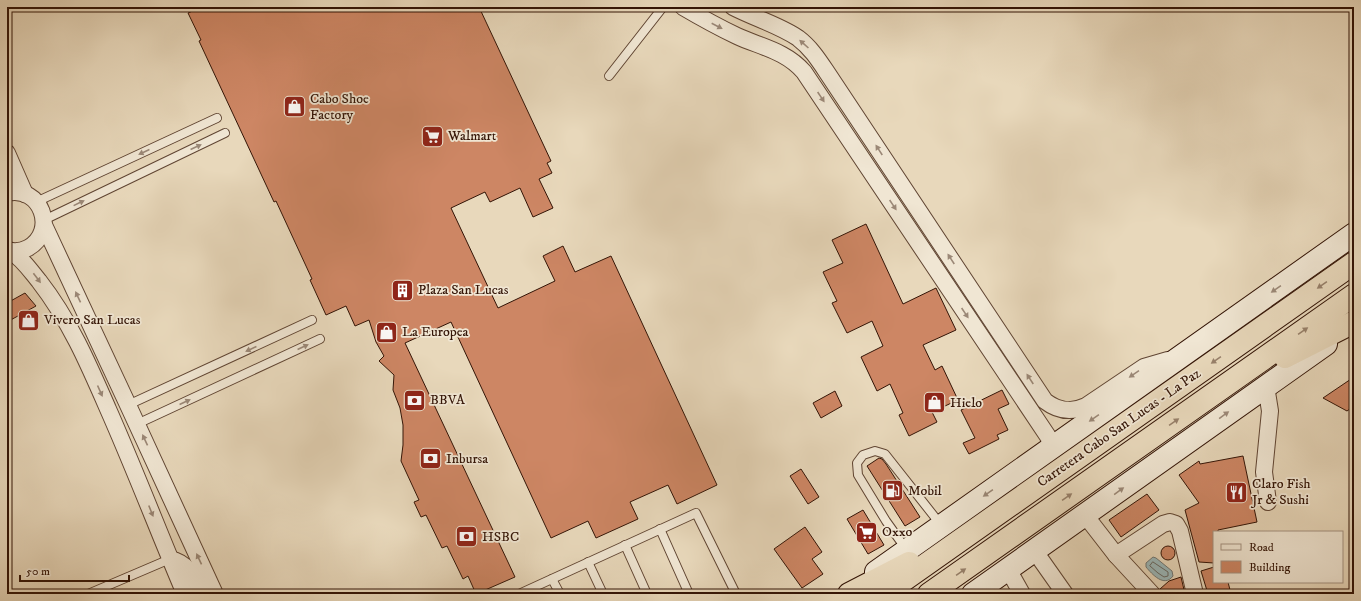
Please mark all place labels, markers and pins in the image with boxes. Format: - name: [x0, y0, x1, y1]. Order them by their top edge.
- place label: Cabo Shoe Factory: [310, 90, 369, 124]
- shop icon: Cabo Shoe Factory: [282, 94, 308, 120]
- supermarket icon: Walmart: [420, 123, 446, 149]
- place label: Walmart: [447, 127, 497, 145]
- building icon: Plaza San Lucas: [389, 277, 415, 303]
- place label: Plaza San Lucas: [418, 281, 509, 299]
- shop icon: Vivero San Lucas: [15, 307, 41, 333]
- place label: Vivero San Lucas: [43, 311, 141, 329]
- shop icon: La Europea: [373, 319, 399, 345]
- place label: La Europea: [402, 323, 469, 341]
- bank icon: BBVA: [401, 387, 427, 413]
- shop icon: Hielo: [922, 390, 948, 416]
- place label: BBVA: [430, 391, 466, 409]
- place label: Hielo: [950, 394, 982, 412]
- bank icon: Inbursa: [417, 446, 443, 472]
- place label: Inbursa: [446, 450, 488, 468]
- place label: Claro Fish Jr & Sushi: [1250, 475, 1311, 509]
- fuel station icon: Mobil: [880, 478, 906, 504]
- restaurant icon: Claro Fish Jr & Sushi: [1223, 479, 1249, 505]
- place label: Mobil: [908, 482, 943, 500]
- supermarket icon: Oxxo: [853, 519, 879, 545]
- place label: Oxxo: [882, 523, 913, 541]
- bank icon: HSBC: [453, 524, 479, 550]
- place label: HSBC: [482, 528, 519, 546]

